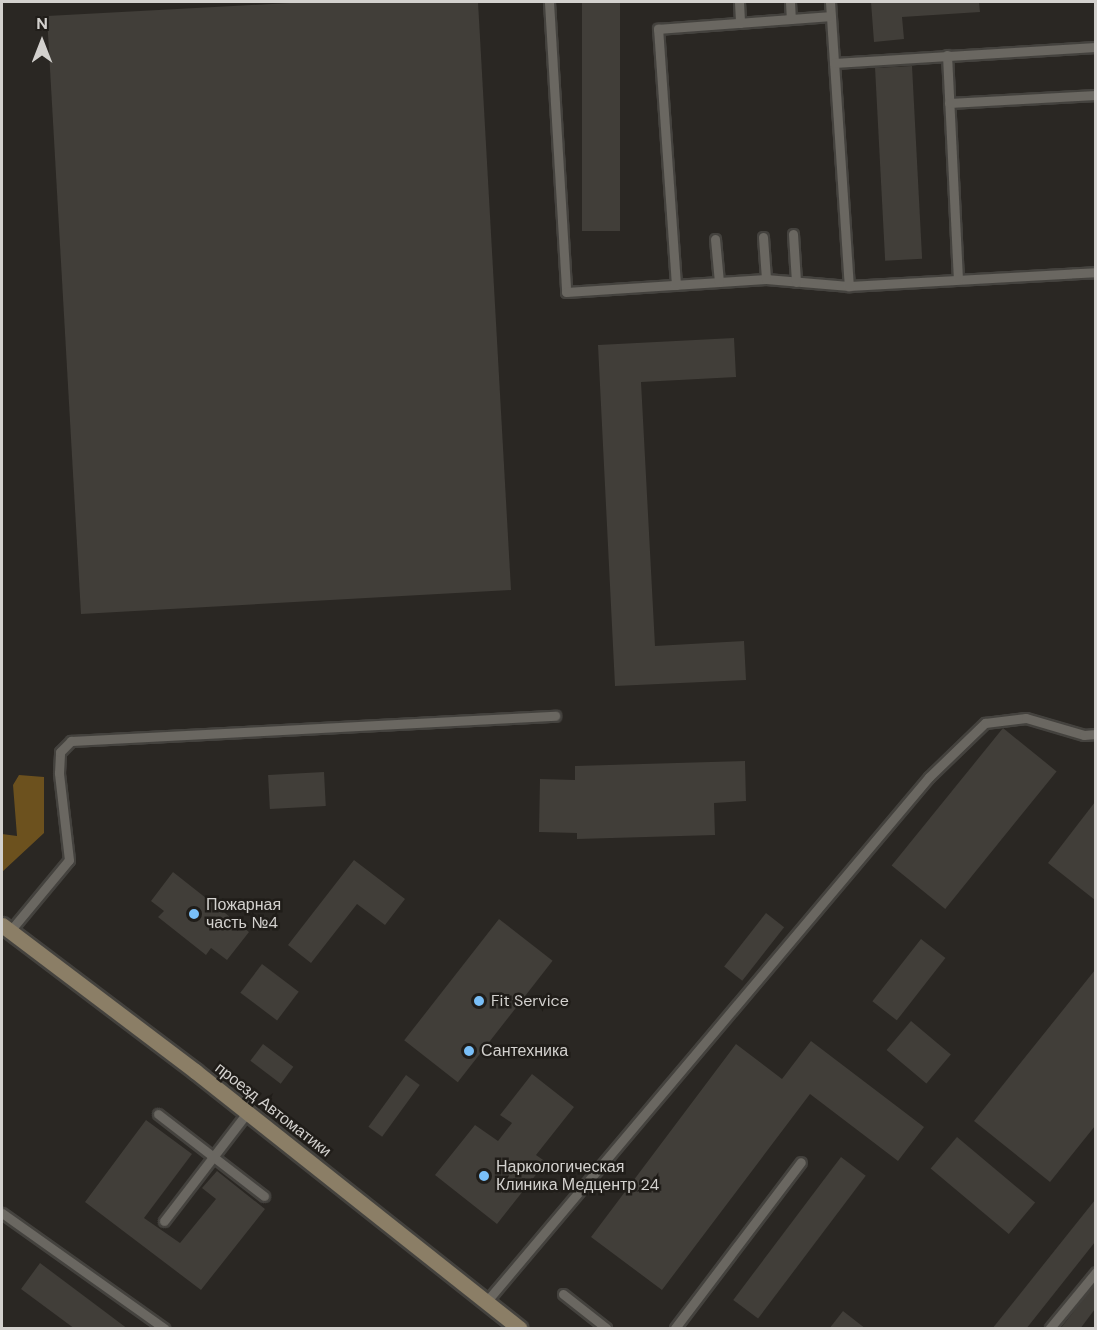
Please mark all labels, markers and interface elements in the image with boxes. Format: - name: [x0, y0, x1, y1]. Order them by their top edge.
- north arrow: [12, 12, 72, 72]
- text: N: [36, 13, 48, 34]
- place label: Пожарная часть №4: [206, 895, 281, 933]
- marker: Пожарная часть №4: [187, 907, 201, 921]
- place label: Fit Service: [491, 991, 569, 1011]
- marker: Fit Service: [472, 994, 486, 1008]
- place label: Сантехника: [481, 1041, 568, 1061]
- marker: Сантехника: [462, 1044, 476, 1058]
- street label: проезд Автоматики: [211, 1059, 335, 1161]
- place label: Наркологическая Клиника Медцентр 24: [496, 1157, 659, 1195]
- marker: Наркологическая Клиника Медцентр 24: [477, 1169, 491, 1183]

